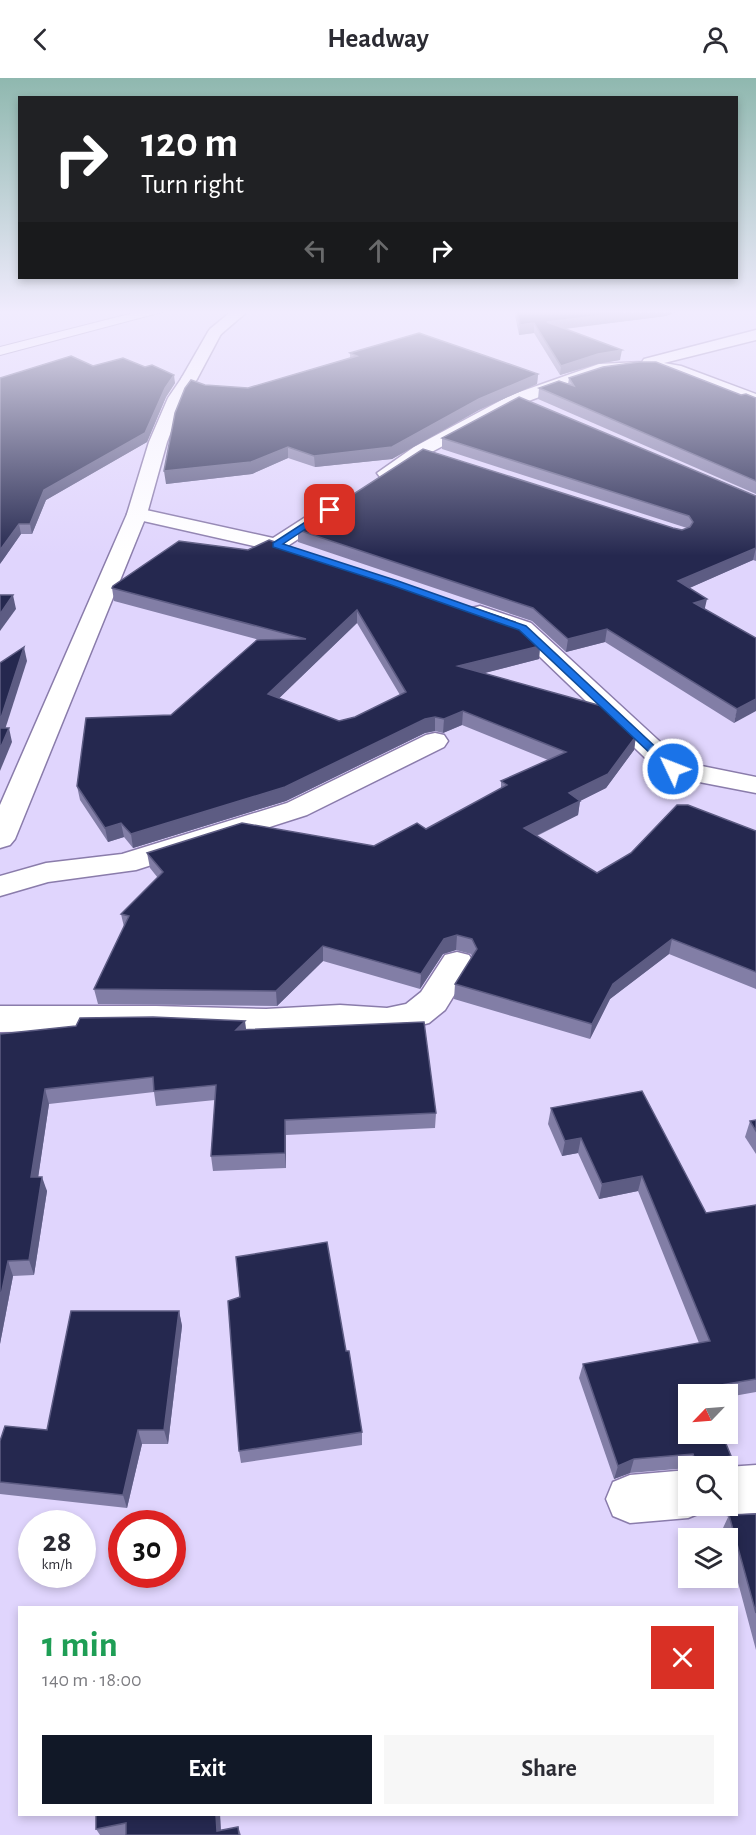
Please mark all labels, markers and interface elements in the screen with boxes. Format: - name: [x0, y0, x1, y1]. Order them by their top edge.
- icon: back: [24, 23, 57, 56]
- icon: person: [699, 23, 732, 56]
- text: Headway: [327, 25, 429, 52]
- icon: right: [42, 120, 120, 198]
- text: 120 m: [141, 122, 238, 164]
- text: Turn right: [141, 171, 244, 198]
- icon: left: [299, 234, 332, 267]
- icon: ahead: [362, 234, 395, 267]
- icon: right: [425, 234, 458, 267]
- pin: [304, 484, 355, 535]
- icon: arrive: [313, 493, 346, 526]
- position arrow: [641, 737, 705, 801]
- north arrow: [678, 1384, 738, 1444]
- map controls: [678, 1384, 738, 1588]
- button: search: [678, 1456, 738, 1516]
- speed limit sign: 30: [108, 1510, 186, 1588]
- text: 28: [43, 1527, 71, 1557]
- button: layers: [678, 1528, 738, 1588]
- text: km/h: [42, 1557, 72, 1572]
- button: close: [651, 1626, 714, 1689]
- text: 1 min: [42, 1627, 118, 1663]
- text: 140 m · 18:00: [42, 1670, 142, 1690]
- button: Exit: [42, 1735, 372, 1804]
- button: Share: [384, 1735, 714, 1804]

